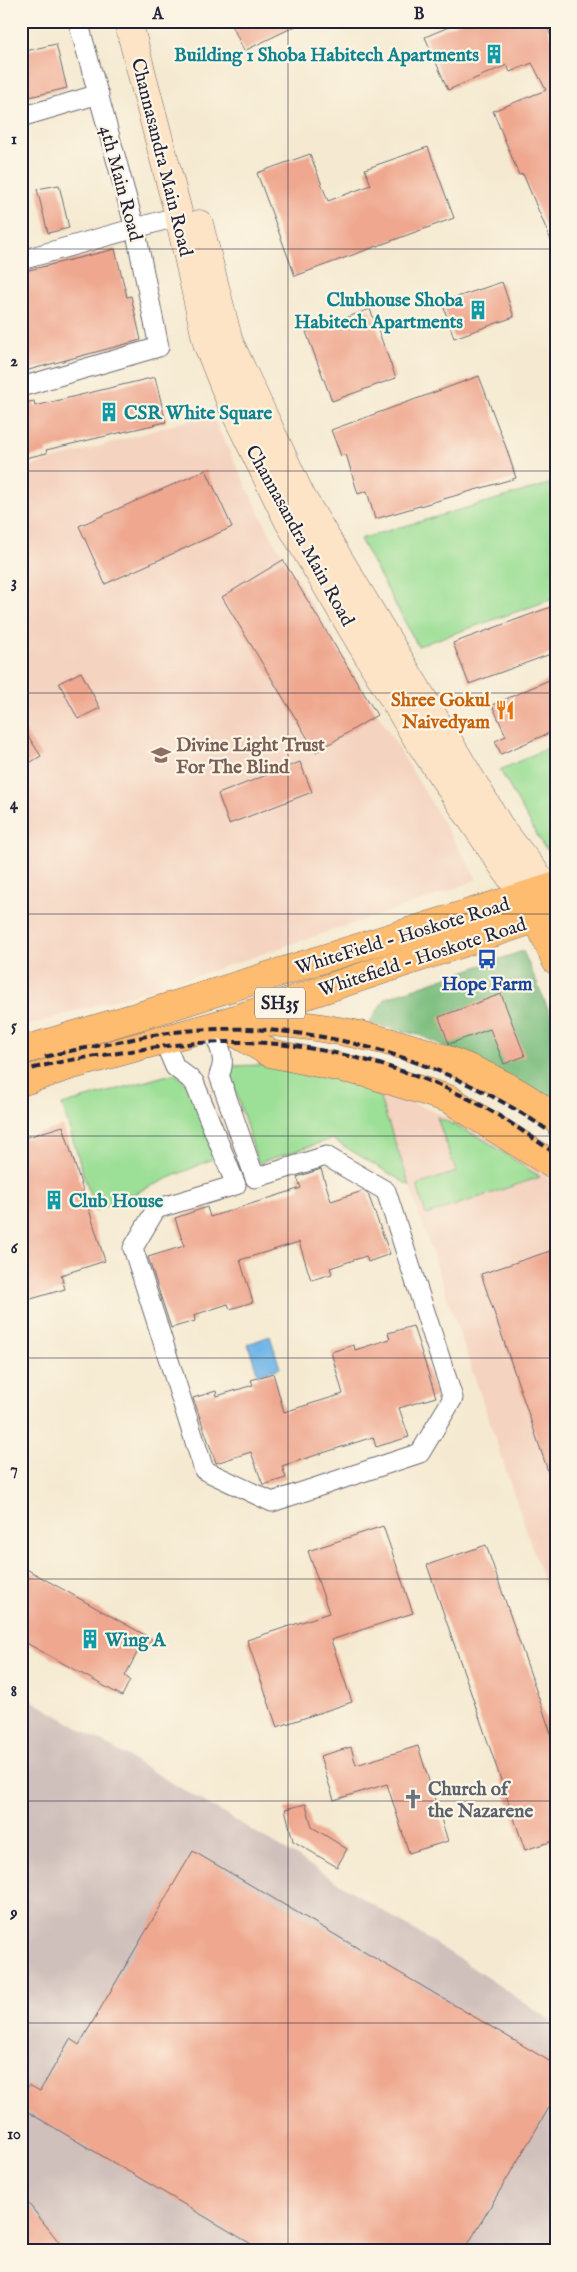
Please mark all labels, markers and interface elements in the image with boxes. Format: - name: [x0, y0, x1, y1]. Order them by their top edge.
- text: A: [152, 5, 165, 25]
- text: B: [414, 5, 425, 25]
- building icon: Building 1 Shoba Habitech Apartments: [483, 43, 505, 65]
- place label: Building 1 Shoba Habitech Apartments: [174, 44, 479, 68]
- street label: Channasandra Main Road: [125, 56, 197, 260]
- street label: 4th Main Road: [93, 123, 147, 245]
- text: 1: [11, 130, 17, 150]
- place label: Clubhouse Shoba Habitech Apartments: [294, 289, 464, 335]
- building icon: Clubhouse Shoba Habitech Apartments: [467, 299, 489, 321]
- text: 2: [10, 352, 18, 372]
- building icon: CSR White Square: [98, 401, 120, 423]
- place label: CSR White Square: [124, 402, 272, 426]
- street label: Channasandra Main Road: [239, 441, 359, 631]
- text: 3: [11, 573, 17, 593]
- place label: Shree Gokul Naivedyam: [391, 689, 491, 735]
- restaurant icon: Shree Gokul Naivedyam: [494, 699, 516, 721]
- place label: Divine Light Trust For The Blind: [176, 734, 325, 780]
- school or university icon: Divine Light Trust For The Blind: [150, 744, 172, 766]
- text: 4: [10, 795, 19, 815]
- street label: WhiteField - Hoskote Road: [293, 893, 513, 981]
- street label: Whitefield - Hoskote Road: [316, 913, 530, 1003]
- bus stop icon: Hope Farm: [476, 948, 498, 970]
- place label: Hope Farm: [441, 973, 533, 997]
- road number: SH35: [255, 988, 305, 1018]
- text: 5: [11, 1017, 17, 1037]
- building icon: Club House: [43, 1189, 65, 1211]
- place label: Club House: [69, 1190, 164, 1214]
- text: 6: [11, 1239, 19, 1259]
- text: 7: [10, 1460, 18, 1480]
- building icon: Wing A: [79, 1628, 101, 1650]
- place label: Wing A: [104, 1629, 167, 1653]
- text: 8: [11, 1682, 17, 1702]
- place label: Church of the Nazarene: [427, 1778, 533, 1824]
- church icon: Church of the Nazarene: [402, 1788, 424, 1810]
- text: 9: [10, 1904, 18, 1924]
- text: 10: [7, 2125, 21, 2145]

